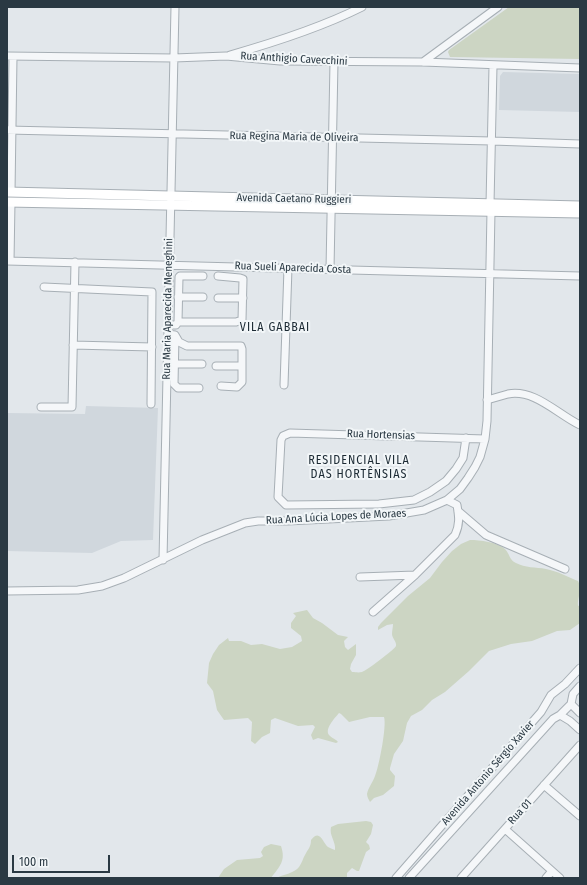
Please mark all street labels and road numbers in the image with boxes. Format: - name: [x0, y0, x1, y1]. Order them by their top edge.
- street label: Rua Anthigio Cavecchini: [240, 50, 348, 68]
- street label: Rua Regina Maria de Oliveira: [229, 129, 359, 145]
- street label: Avenida Caetano Ruggieri: [236, 191, 352, 207]
- street label: Rua Maria Aparecida Meneghini: [160, 238, 176, 380]
- street label: Rua Sueli Aparecida Costa: [234, 259, 352, 277]
- street label: Rua Hortensias: [347, 427, 415, 443]
- street label: Rua Ana Lúcia Lopes de Moraes: [265, 507, 407, 527]
- street label: Avenida Antonio Sérgio Xavier: [439, 718, 537, 828]
- street label: Rua 01: [505, 797, 535, 827]

